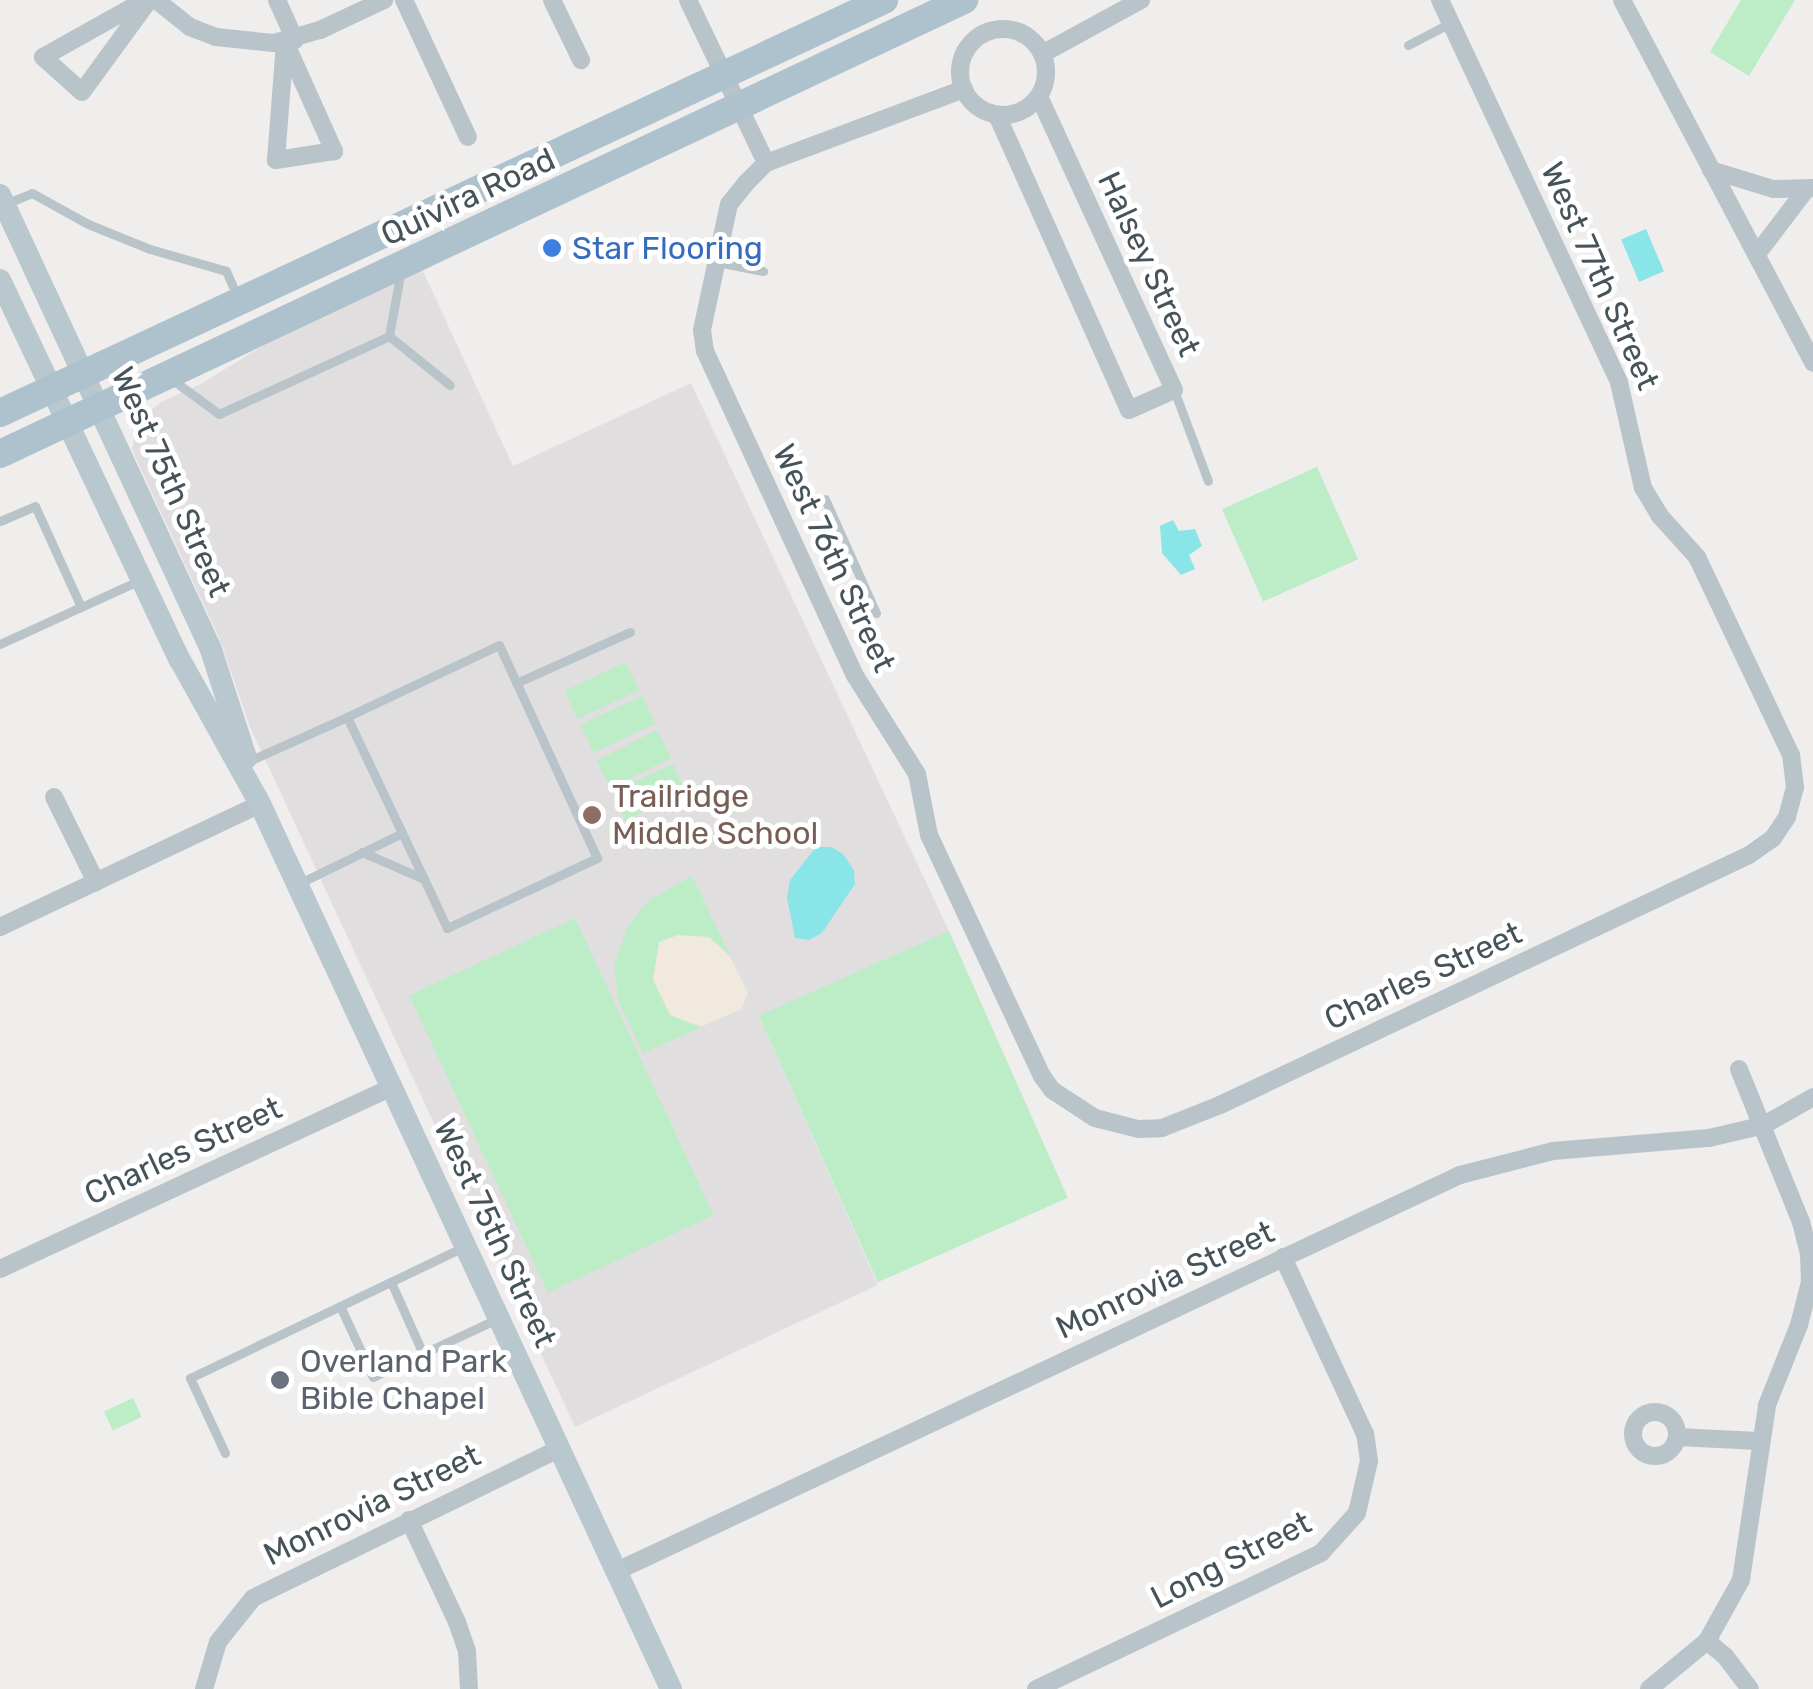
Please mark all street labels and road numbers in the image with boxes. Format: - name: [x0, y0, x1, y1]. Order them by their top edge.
- street label: Quivira Road: [375, 140, 561, 254]
- street label: West 77th Street: [1533, 156, 1667, 396]
- street label: Halsey Street: [1089, 165, 1209, 363]
- street label: West 75th Street: [103, 361, 239, 603]
- street label: West 76th Street: [764, 438, 904, 678]
- street label: Charles Street: [1318, 914, 1528, 1038]
- street label: Charles Street: [78, 1089, 288, 1213]
- street label: West 75th Street: [425, 1113, 565, 1353]
- street label: Monrovia Street: [1050, 1213, 1280, 1347]
- street label: Monrovia Street: [257, 1436, 487, 1574]
- street label: Long Street: [1144, 1503, 1318, 1617]

